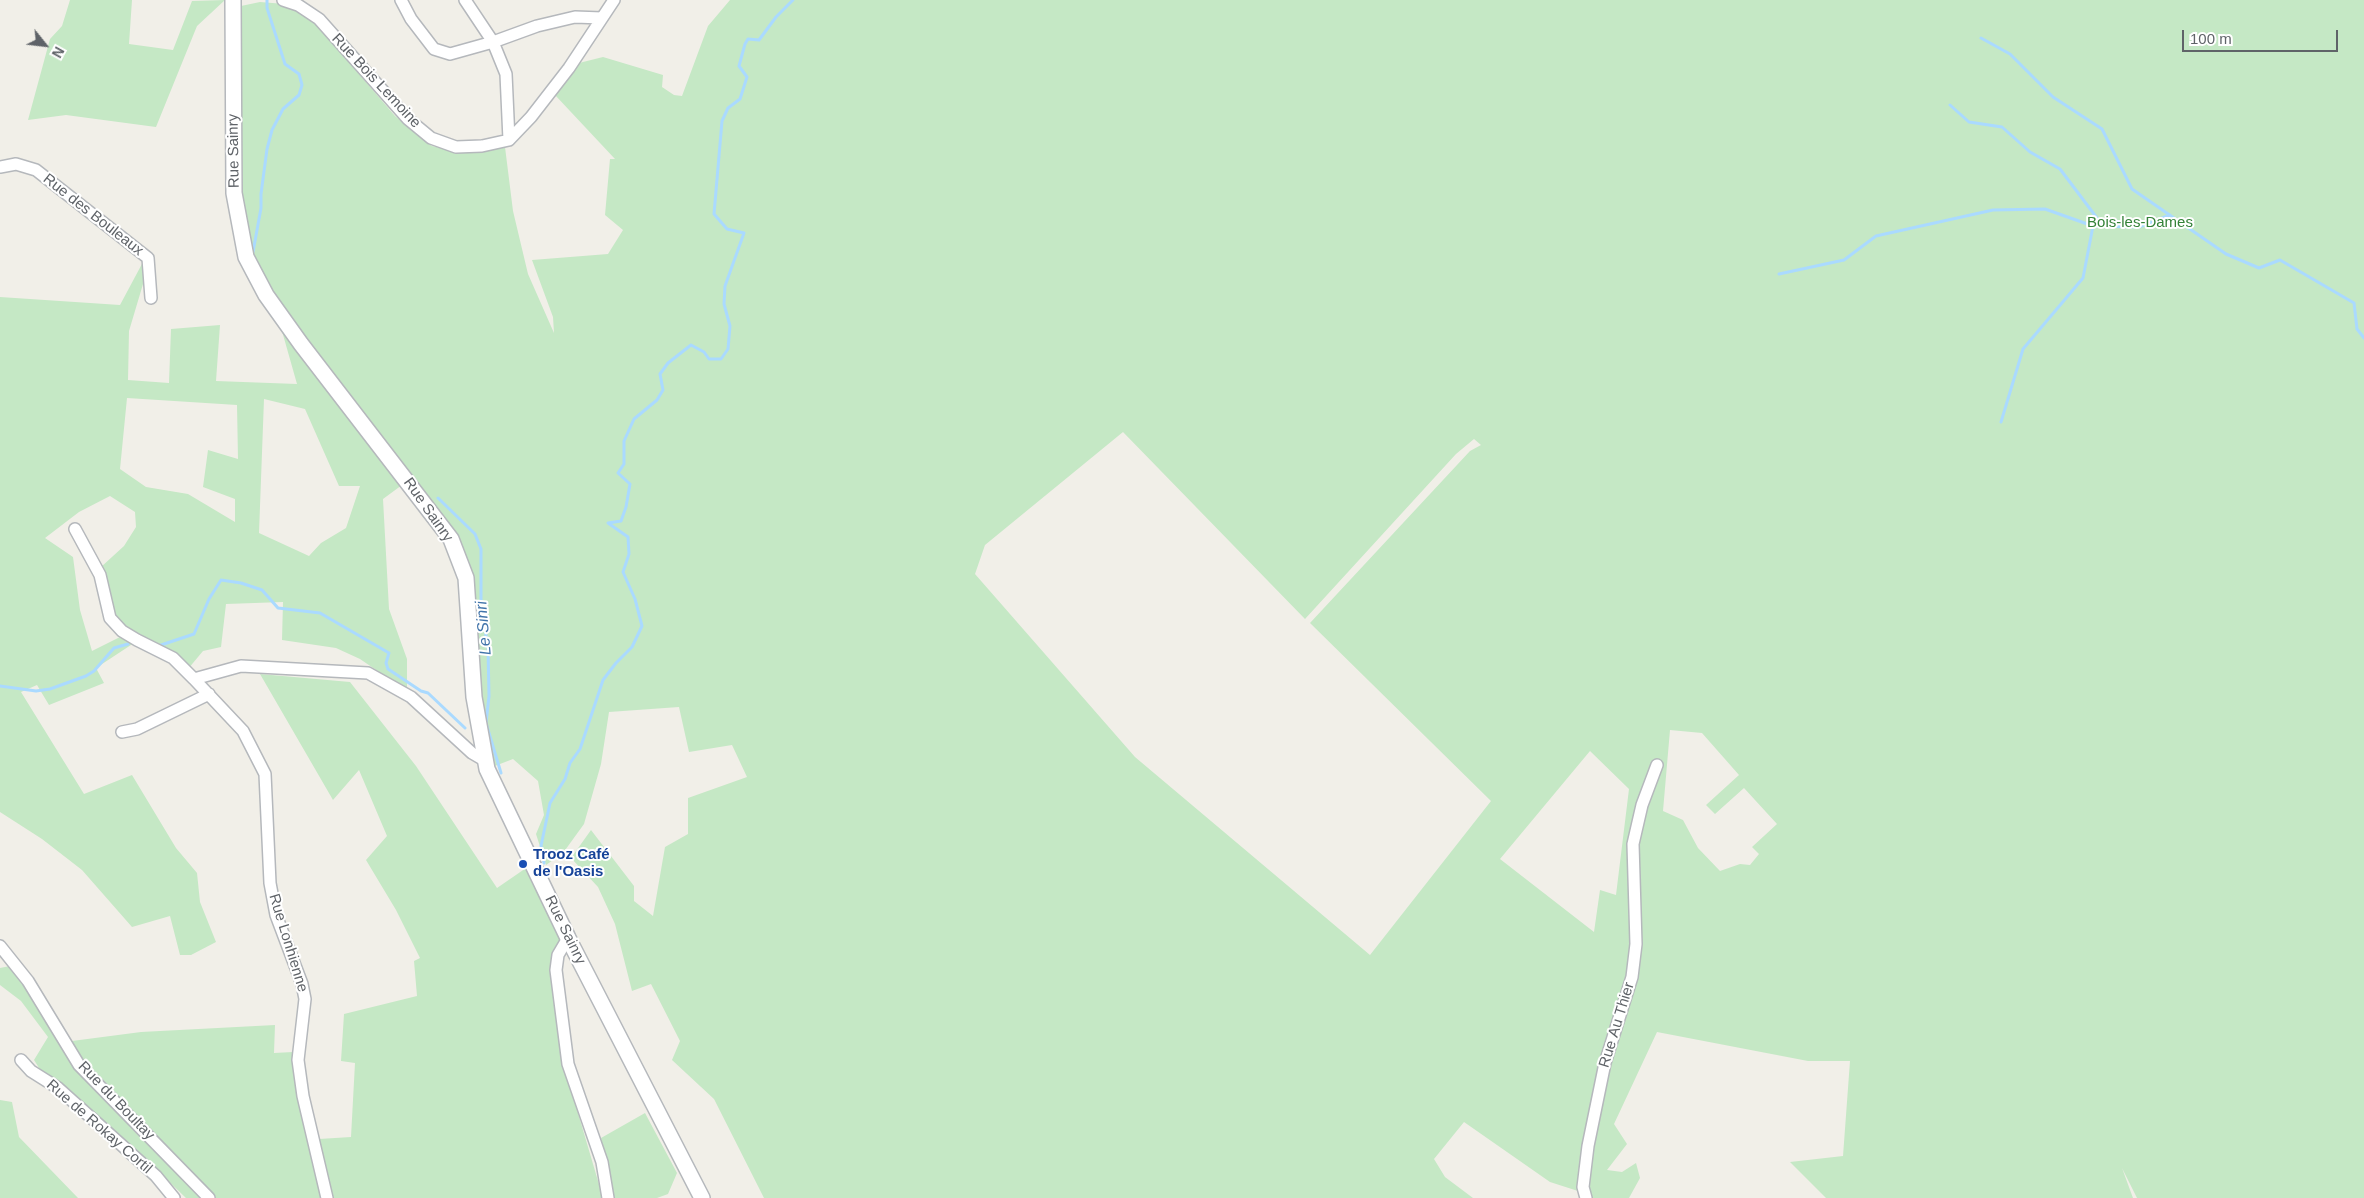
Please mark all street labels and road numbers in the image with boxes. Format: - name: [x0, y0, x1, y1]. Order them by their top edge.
- street label: Rue Bois Lemoine: [328, 30, 424, 132]
- street label: Rue Sainry: [224, 114, 244, 188]
- street label: Rue des Bouleaux: [39, 170, 147, 260]
- street label: Rue Sainry: [399, 474, 457, 546]
- street label: Rue Lonhienne: [265, 892, 311, 994]
- street label: Rue Sainry: [541, 893, 589, 967]
- street label: Rue Au Thier: [1595, 980, 1639, 1070]
- street label: Rue du Boultay: [74, 1058, 158, 1144]
- street label: Rue de Rokay Cortil: [42, 1076, 156, 1178]

